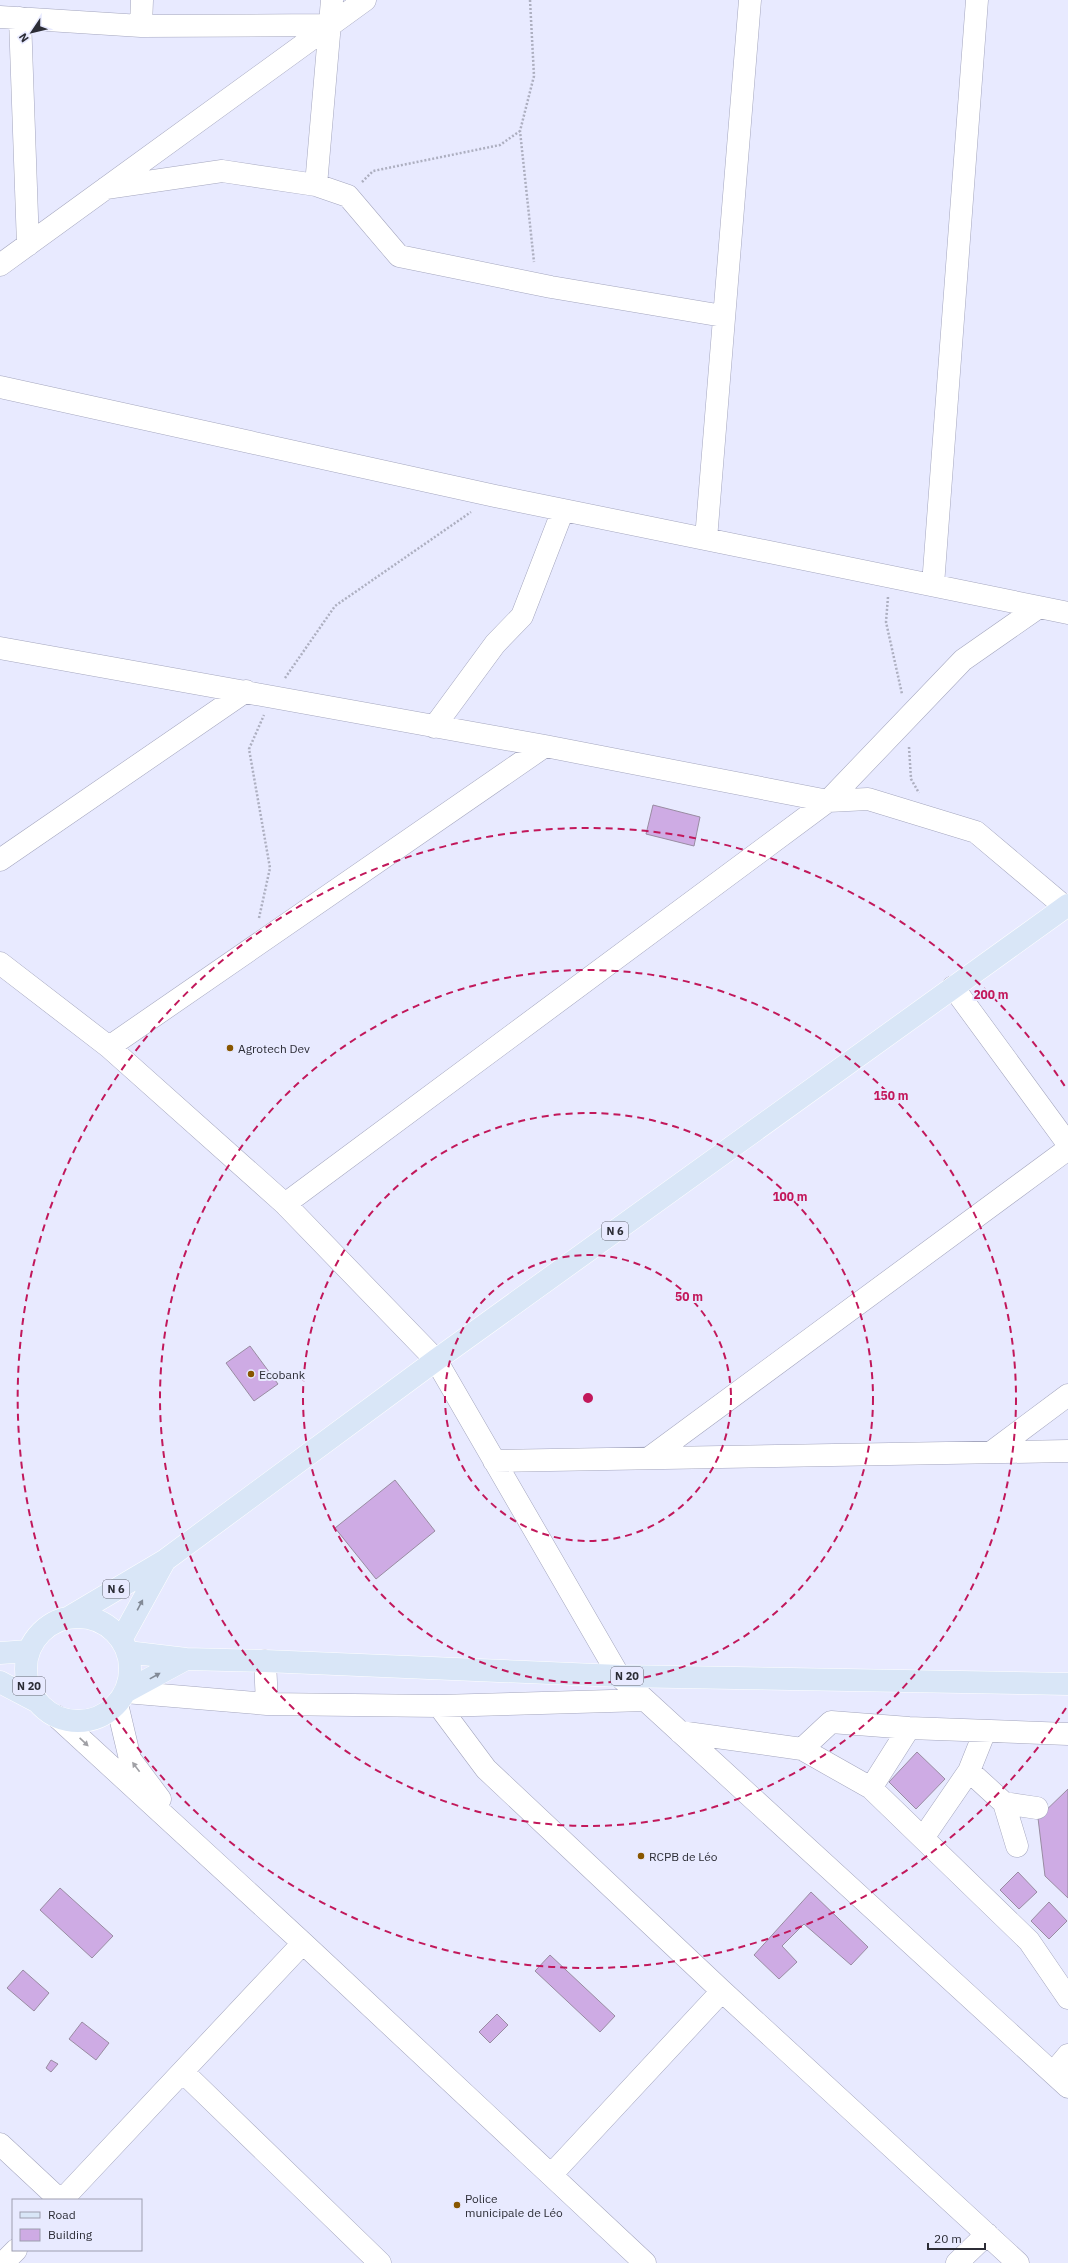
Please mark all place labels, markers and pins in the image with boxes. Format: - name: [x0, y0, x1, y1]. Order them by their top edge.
- place label: Agrotech Dev: [238, 1041, 310, 1056]
- marker: Agrotech Dev: [225, 1043, 235, 1053]
- place label: Ecobank: [259, 1367, 306, 1382]
- marker: Ecobank: [246, 1369, 256, 1379]
- centre of rings: [581, 1391, 595, 1405]
- place label: RCPB de Léo: [649, 1849, 718, 1864]
- marker: RCPB de Léo: [636, 1851, 646, 1861]
- place label: Police municipale de Léo: [465, 2191, 563, 2220]
- marker: Police municipale de Léo: [452, 2200, 462, 2210]

